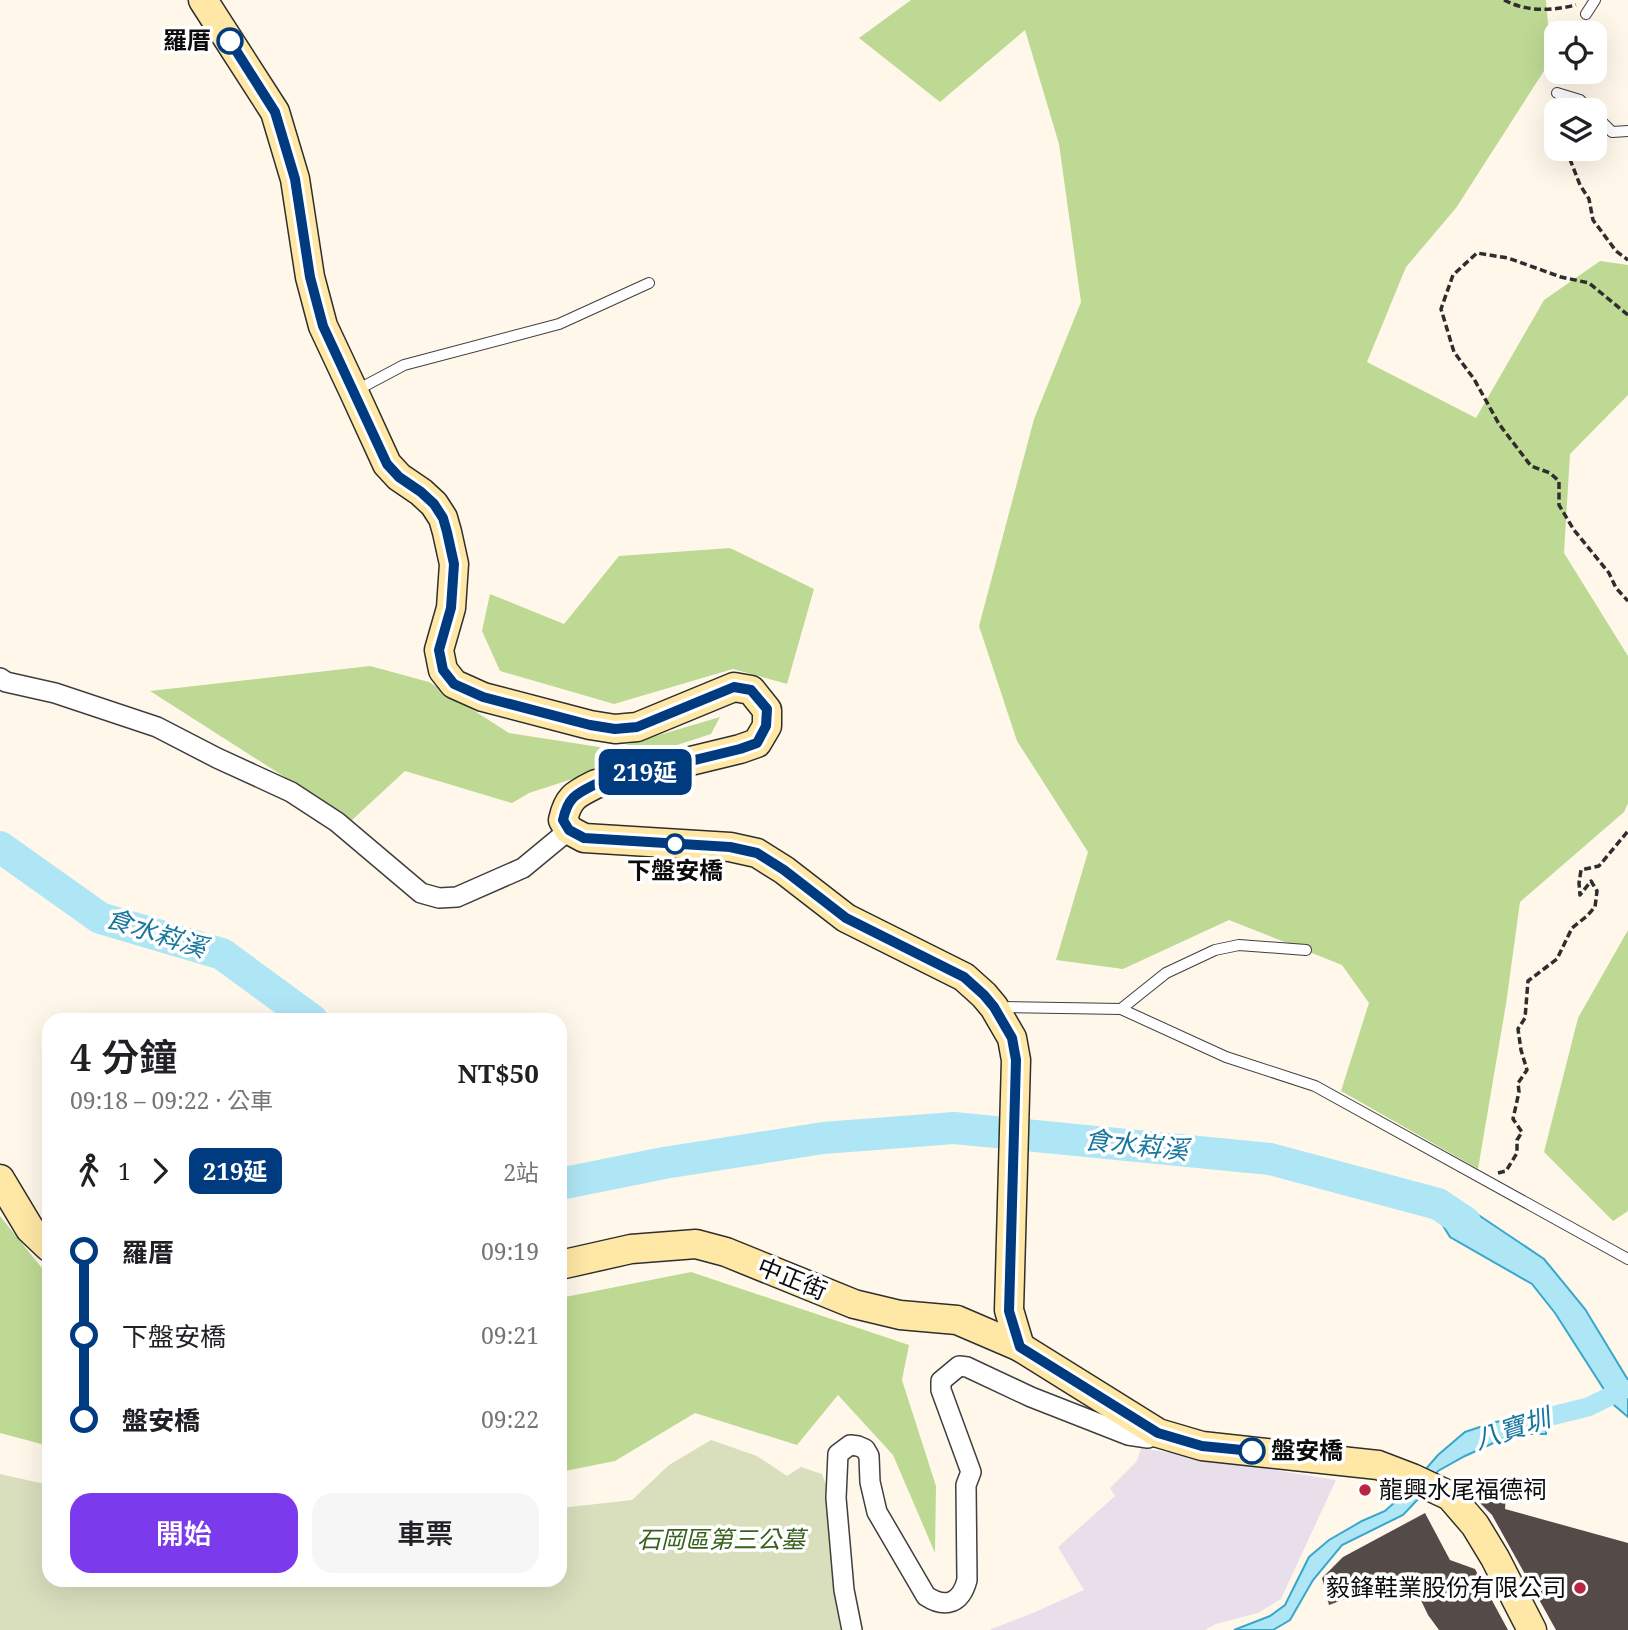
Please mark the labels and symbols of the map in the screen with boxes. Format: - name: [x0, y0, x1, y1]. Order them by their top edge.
- place label: 羅厝: [163, 23, 211, 56]
- marker: 羅厝: [217, 28, 243, 54]
- line badge: 219延: [596, 749, 694, 795]
- marker: 下盤安橋: [665, 834, 685, 854]
- place label: 下盤安橋: [627, 853, 723, 886]
- water label: 食水嵙溪: [101, 899, 215, 966]
- water label: 食水嵙溪: [1083, 1121, 1194, 1168]
- street label: 中正街: [753, 1249, 832, 1306]
- water label: 八寶圳: [1469, 1398, 1558, 1457]
- place label: 盤安橋: [1271, 1433, 1343, 1466]
- marker: 盤安橋: [1239, 1438, 1265, 1464]
- place label: 龍興水尾福德祠: [1379, 1472, 1547, 1505]
- marker: 龍興水尾福德祠: [1357, 1482, 1373, 1498]
- park label: 石岡區第三公墓: [637, 1522, 809, 1555]
- place label: 毅鋒鞋業股份有限公司: [1326, 1570, 1566, 1603]
- marker: 毅鋒鞋業股份有限公司: [1572, 1580, 1588, 1596]

